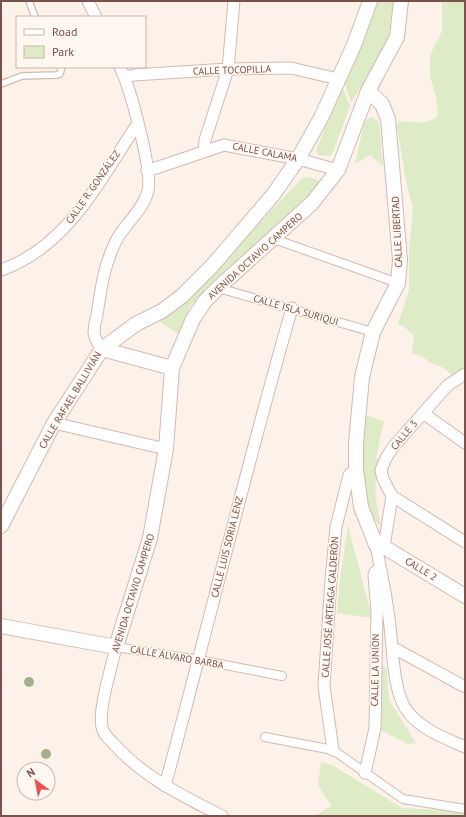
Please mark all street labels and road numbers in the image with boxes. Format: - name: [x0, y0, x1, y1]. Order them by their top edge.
- street label: CALLE TOCOPILLA: [193, 62, 271, 78]
- street label: CALLE CALAMA: [231, 139, 299, 165]
- street label: CALLE R. GONZÁLEZ: [63, 147, 123, 226]
- street label: CALLE LIBERTAD: [389, 196, 405, 268]
- street label: AVENIDA OCTAVIO CAMPERO: [205, 210, 305, 302]
- street label: CALLE ISLA SURIQUI: [252, 292, 340, 328]
- street label: CALLE RAFAEL BALLIVIÁN: [36, 349, 104, 451]
- street label: CALLE 3: [388, 417, 420, 453]
- street label: CALLE LUIS SORIA LENZ: [208, 494, 246, 599]
- street label: AVENIDA OCTAVIO CAMPERO: [109, 532, 157, 654]
- street label: CALLE JOSÉ ARTEAGA CALDERÓN: [319, 536, 341, 678]
- street label: CALLE 2: [403, 554, 439, 584]
- street label: CALLE LA UNION: [368, 634, 382, 706]
- street label: CALLE ÁLVARO BARBA: [129, 642, 225, 672]

